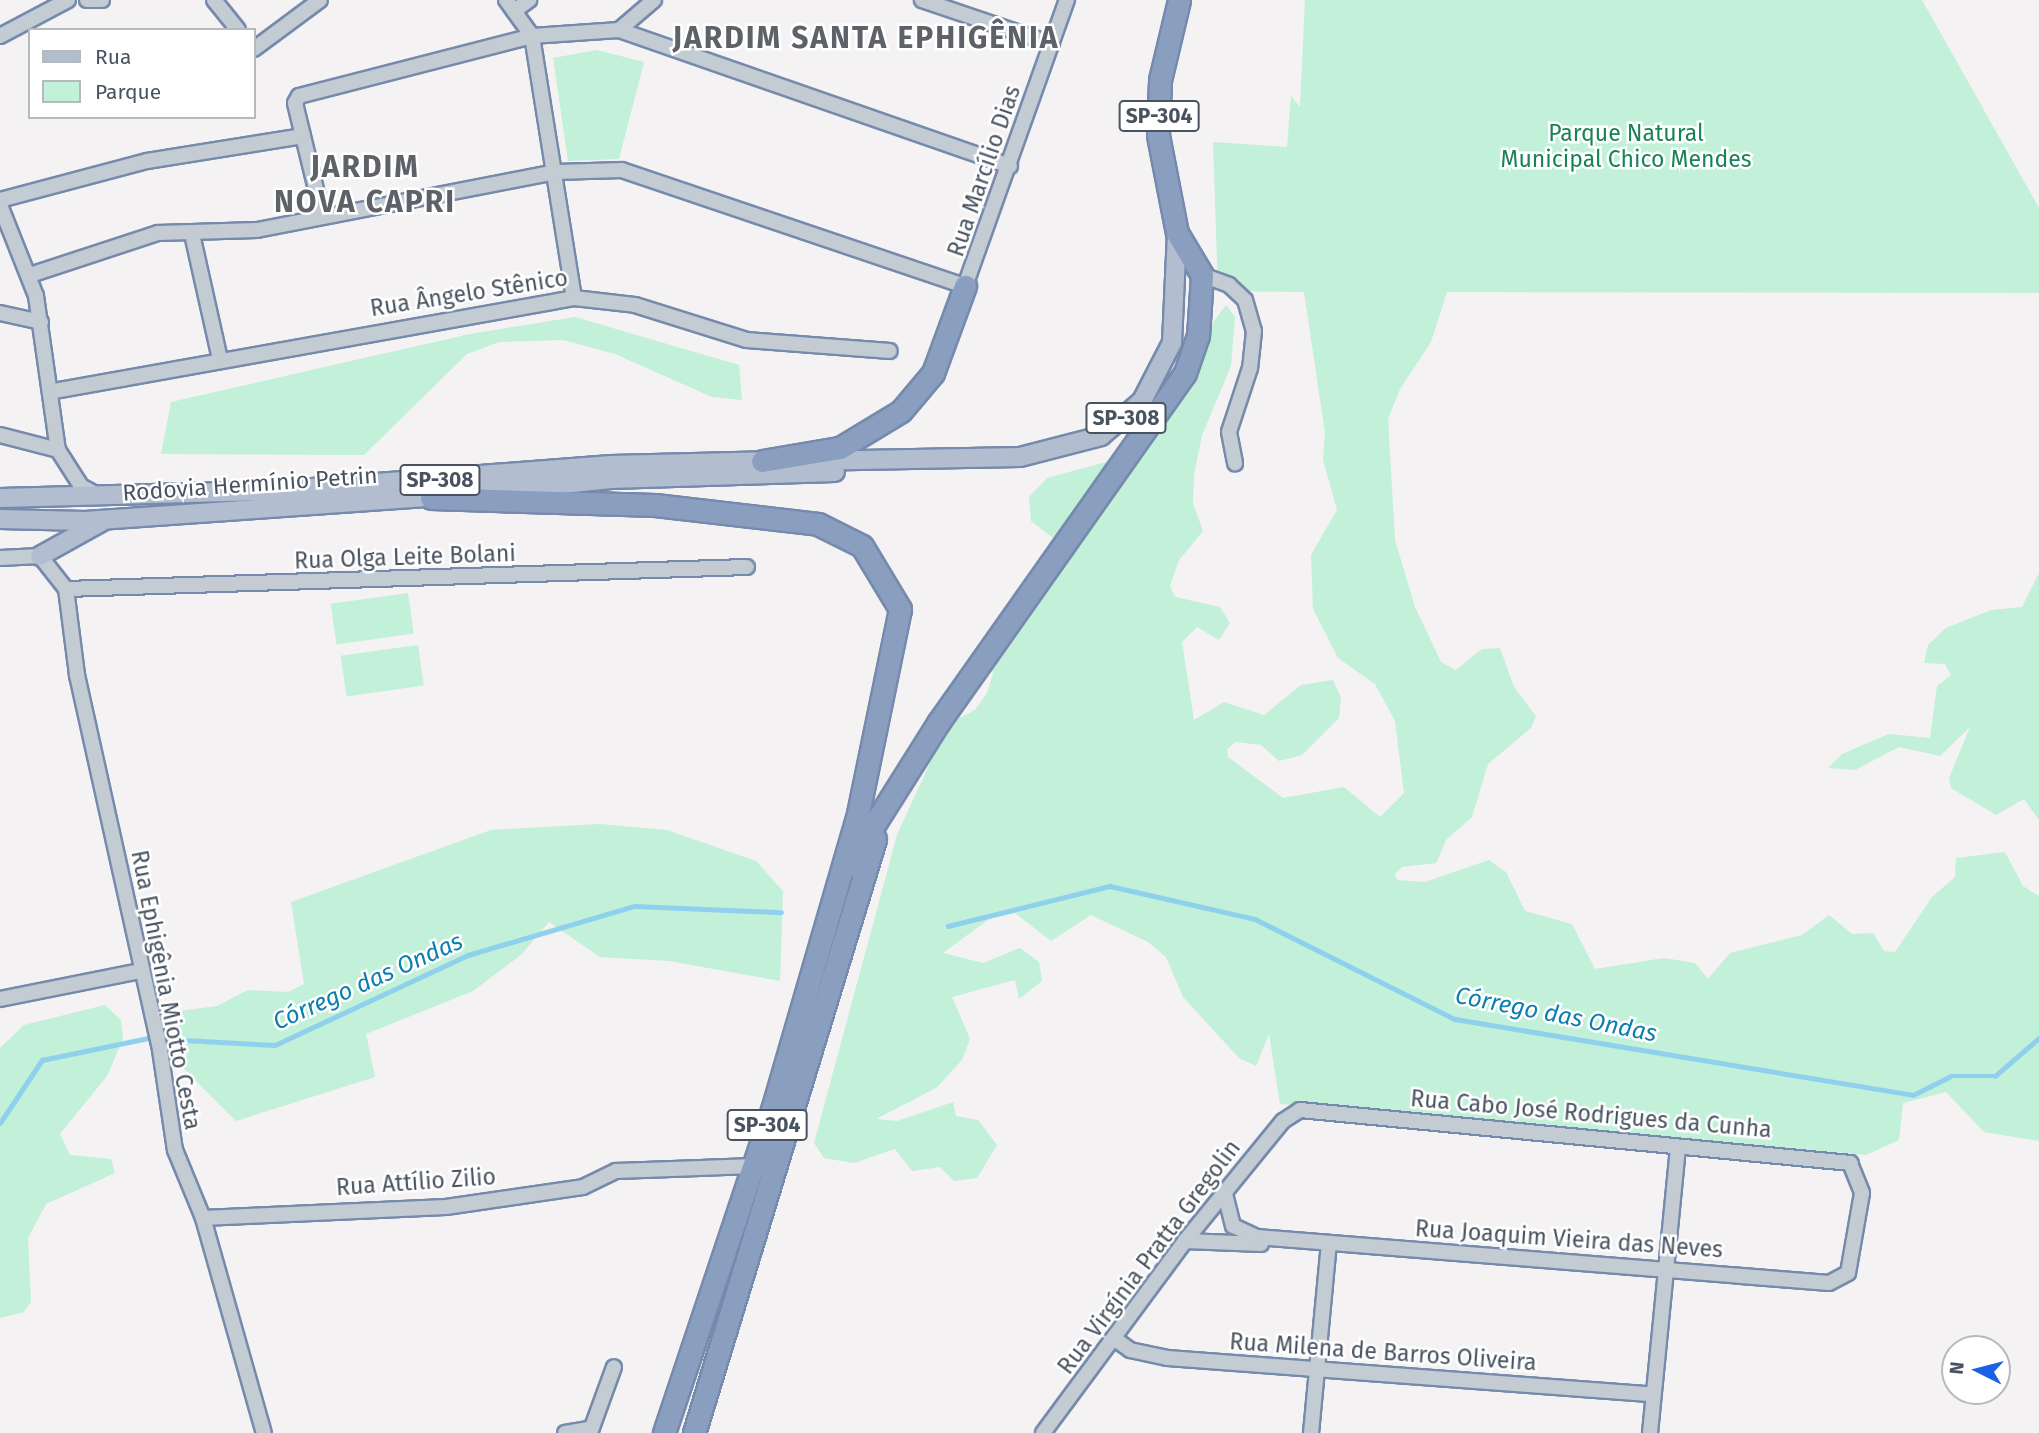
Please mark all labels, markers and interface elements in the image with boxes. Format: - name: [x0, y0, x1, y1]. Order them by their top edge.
- district label: JARDIM SANTA EPHIGÊNIA: [675, 20, 1057, 56]
- legend: [28, 28, 256, 119]
- text: Rua: [95, 44, 131, 70]
- text: Parque: [95, 79, 161, 105]
- street label: Rua Marcílio Dias: [942, 82, 1026, 260]
- road number: SP-304: [1117, 99, 1201, 134]
- park label: Parque Natural Municipal Chico Mendes: [1501, 119, 1751, 173]
- district label: JARDIM NOVA CAPRI: [275, 149, 455, 220]
- street label: Rua Ângelo Stênico: [368, 264, 570, 322]
- road number: SP-308: [1084, 400, 1168, 436]
- street label: Rodovia Hermínio Petrin: [122, 461, 378, 507]
- road number: SP-308: [398, 462, 482, 498]
- street label: Rua Olga Leite Bolani: [294, 539, 516, 575]
- street label: Rua Ephigênia Miotto Cesta: [125, 848, 207, 1132]
- water label: Córrego das Ondas: [269, 927, 467, 1037]
- water label: Córrego das Ondas: [1453, 981, 1659, 1049]
- street label: Rua Cabo José Rodrigues da Cunha: [1409, 1084, 1773, 1144]
- road number: SP-304: [725, 1108, 809, 1142]
- street label: Rua Virgínia Pratta Gregolin: [1052, 1134, 1246, 1380]
- street label: Rua Attílio Zilio: [335, 1163, 497, 1201]
- street label: Rua Joaquim Vieira das Neves: [1414, 1214, 1724, 1264]
- street label: Rua Milena de Barros Oliveira: [1229, 1328, 1537, 1376]
- north arrow: [1941, 1335, 2011, 1405]
- text: N: [1945, 1360, 1969, 1375]

